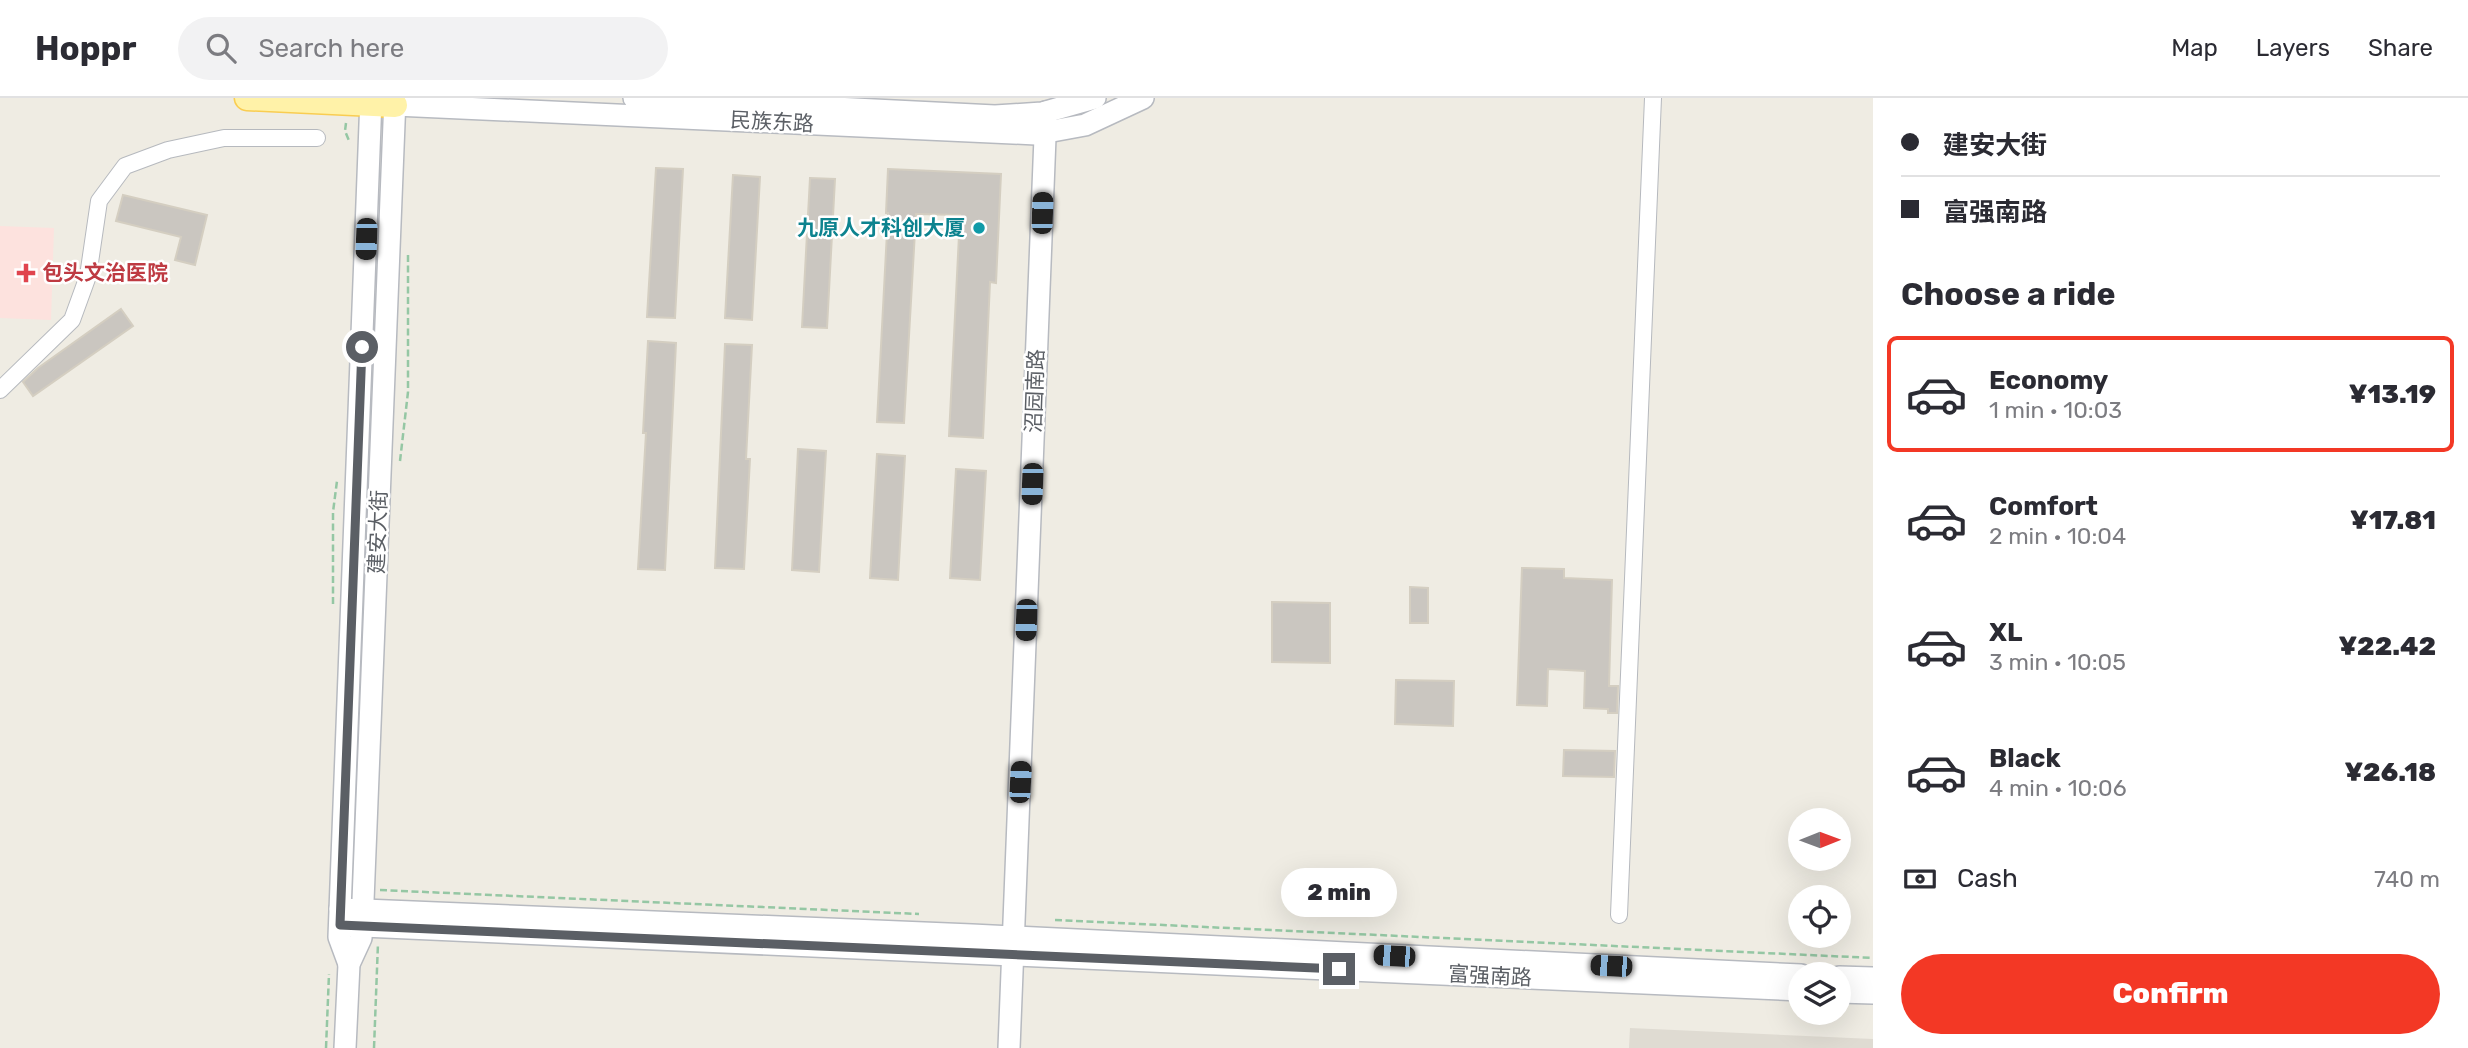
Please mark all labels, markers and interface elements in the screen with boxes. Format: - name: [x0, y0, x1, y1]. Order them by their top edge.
- search box: [178, 17, 668, 80]
- text: Hoppr: [35, 29, 136, 68]
- icon: search: [202, 29, 240, 67]
- text: Search here: [258, 33, 404, 64]
- text: Map: [2171, 34, 2218, 62]
- text: Layers: [2256, 34, 2330, 62]
- text: Share: [2368, 34, 2433, 62]
- street label: 民族东路: [729, 107, 815, 136]
- text: 建安大街: [1943, 130, 2047, 161]
- car: [1031, 192, 1054, 234]
- text: 富强南路: [1943, 197, 2047, 228]
- place label: 九原人才科创大厦: [797, 215, 965, 240]
- car: [355, 218, 378, 260]
- marker: 九原人才科创大厦: [971, 220, 987, 236]
- place label: 包头文治医院: [42, 260, 168, 285]
- marker: 包头文治医院: [16, 263, 36, 283]
- text: Choose a ride: [1901, 275, 2115, 313]
- route start: [346, 331, 378, 363]
- street label: 沼园南路: [1021, 349, 1048, 433]
- icon: car: [1905, 363, 1968, 426]
- text: Economy: [1989, 365, 2108, 396]
- text: ¥13.19: [2349, 379, 2436, 410]
- text: 1 min · 10:03: [1989, 396, 2122, 424]
- car: [1021, 463, 1044, 505]
- icon: car: [1905, 489, 1968, 552]
- street label: 建安大街: [364, 490, 391, 574]
- text: Comfort: [1989, 491, 2098, 522]
- text: ¥17.81: [2350, 505, 2436, 536]
- text: 2 min · 10:04: [1989, 522, 2126, 550]
- car: [1015, 599, 1038, 641]
- icon: car: [1905, 615, 1968, 678]
- text: XL: [1989, 617, 2022, 648]
- text: ¥22.42: [2338, 631, 2436, 662]
- text: 3 min · 10:05: [1989, 648, 2126, 676]
- icon: car: [1905, 741, 1968, 804]
- text: Black: [1989, 743, 2061, 774]
- text: ¥26.18: [2344, 757, 2436, 788]
- car: [1009, 760, 1032, 804]
- text: 4 min · 10:06: [1989, 774, 2127, 802]
- north arrow: [1788, 808, 1852, 872]
- map controls: [1788, 808, 1851, 1025]
- icon: cash: [1901, 860, 1939, 898]
- text: Cash: [1957, 863, 2018, 894]
- text: 740 m: [2374, 865, 2440, 893]
- callout: 2 min: [1281, 868, 1397, 916]
- text: 2 min: [1307, 878, 1371, 906]
- button: locate: [1788, 885, 1851, 948]
- car: [1373, 944, 1416, 968]
- route end: [1323, 953, 1355, 985]
- car: [1590, 954, 1633, 978]
- button: Confirm: [1901, 954, 2440, 1034]
- street label: 富强南路: [1447, 961, 1533, 990]
- button: layers: [1788, 962, 1851, 1025]

